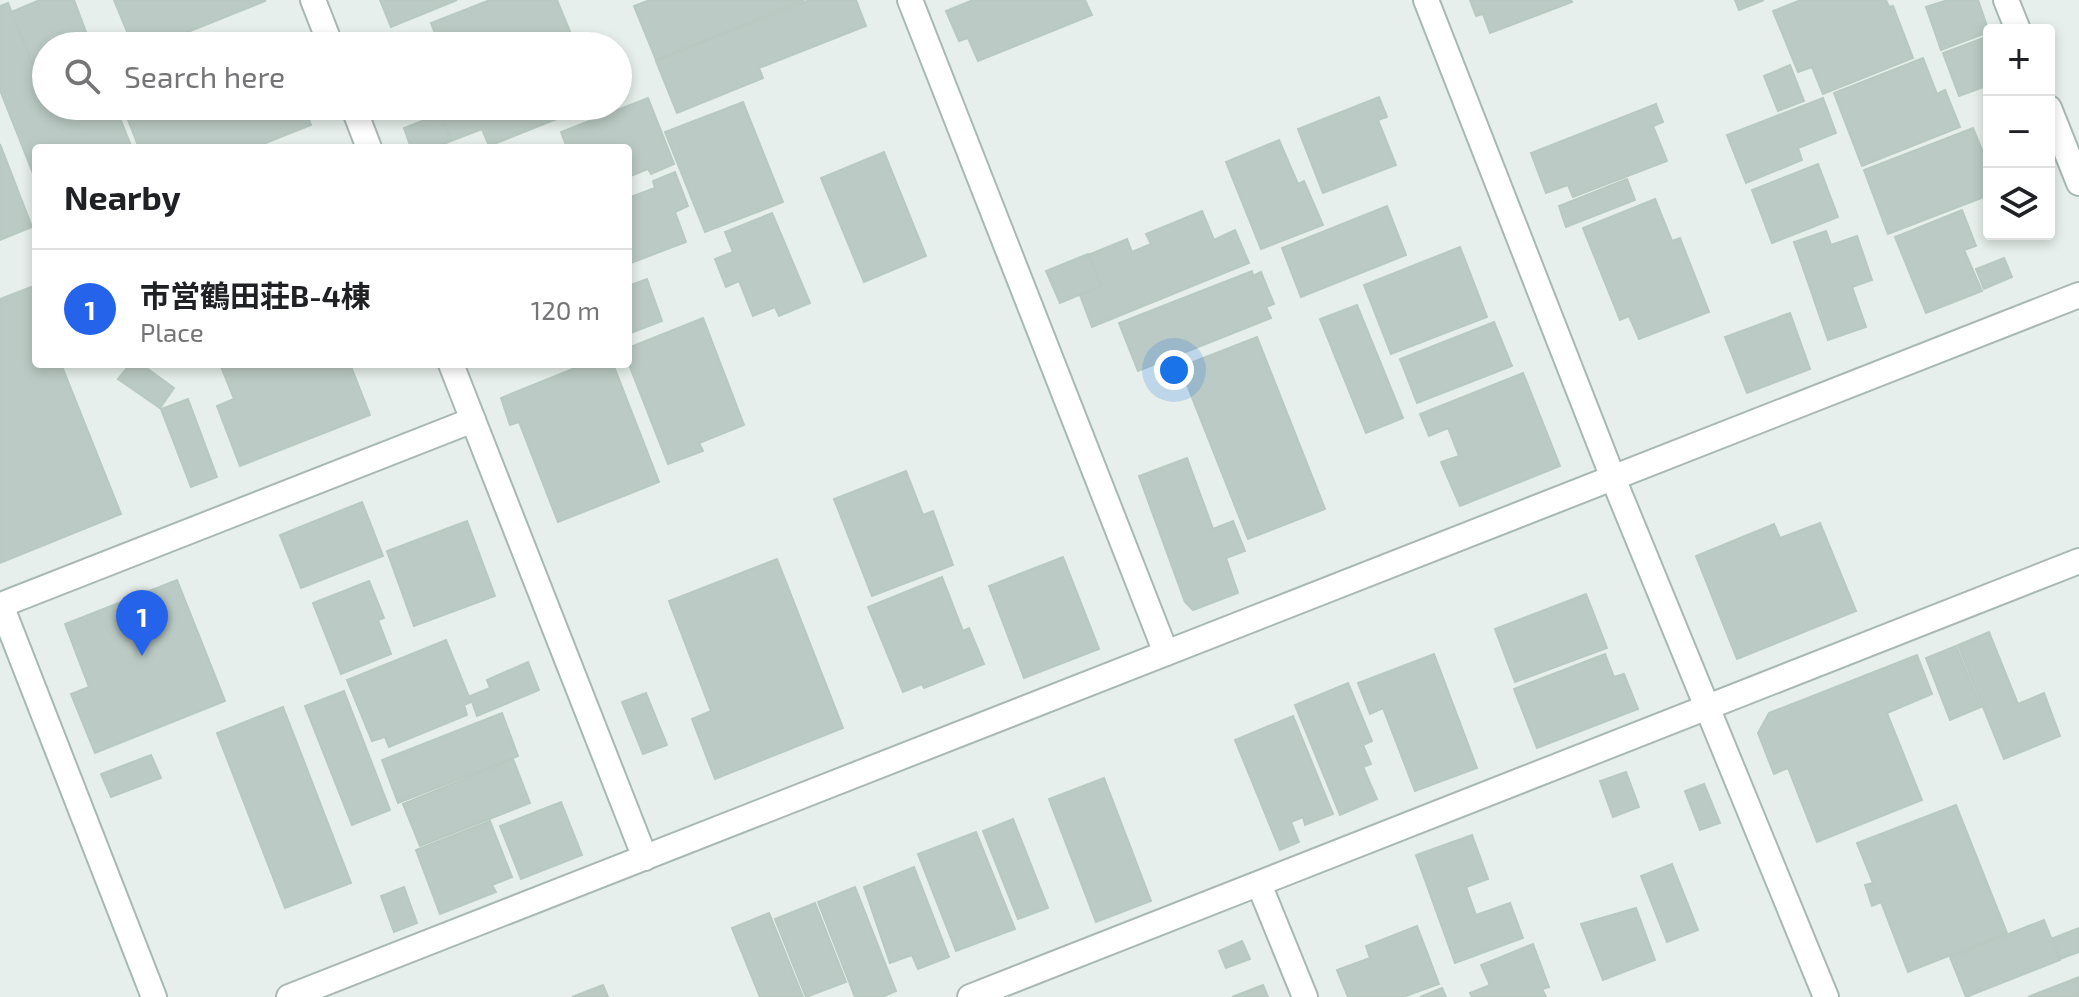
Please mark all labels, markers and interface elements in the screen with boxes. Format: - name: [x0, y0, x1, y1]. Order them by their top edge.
- map controls: [1983, 24, 2055, 240]
- button: +: [1983, 24, 2055, 96]
- search box: [32, 32, 632, 120]
- icon: search: [60, 54, 104, 98]
- text: Search here: [124, 58, 285, 94]
- button: −: [1983, 96, 2055, 168]
- button: layers: [1983, 168, 2055, 240]
- text: Nearby: [64, 176, 181, 217]
- text: 市営鶴田荘B-4棟: [140, 277, 371, 313]
- text: 1: [84, 294, 96, 325]
- text: 120 m: [531, 294, 600, 325]
- text: Place: [140, 316, 204, 347]
- your location: [1154, 350, 1194, 390]
- pin: 1: [116, 590, 168, 656]

